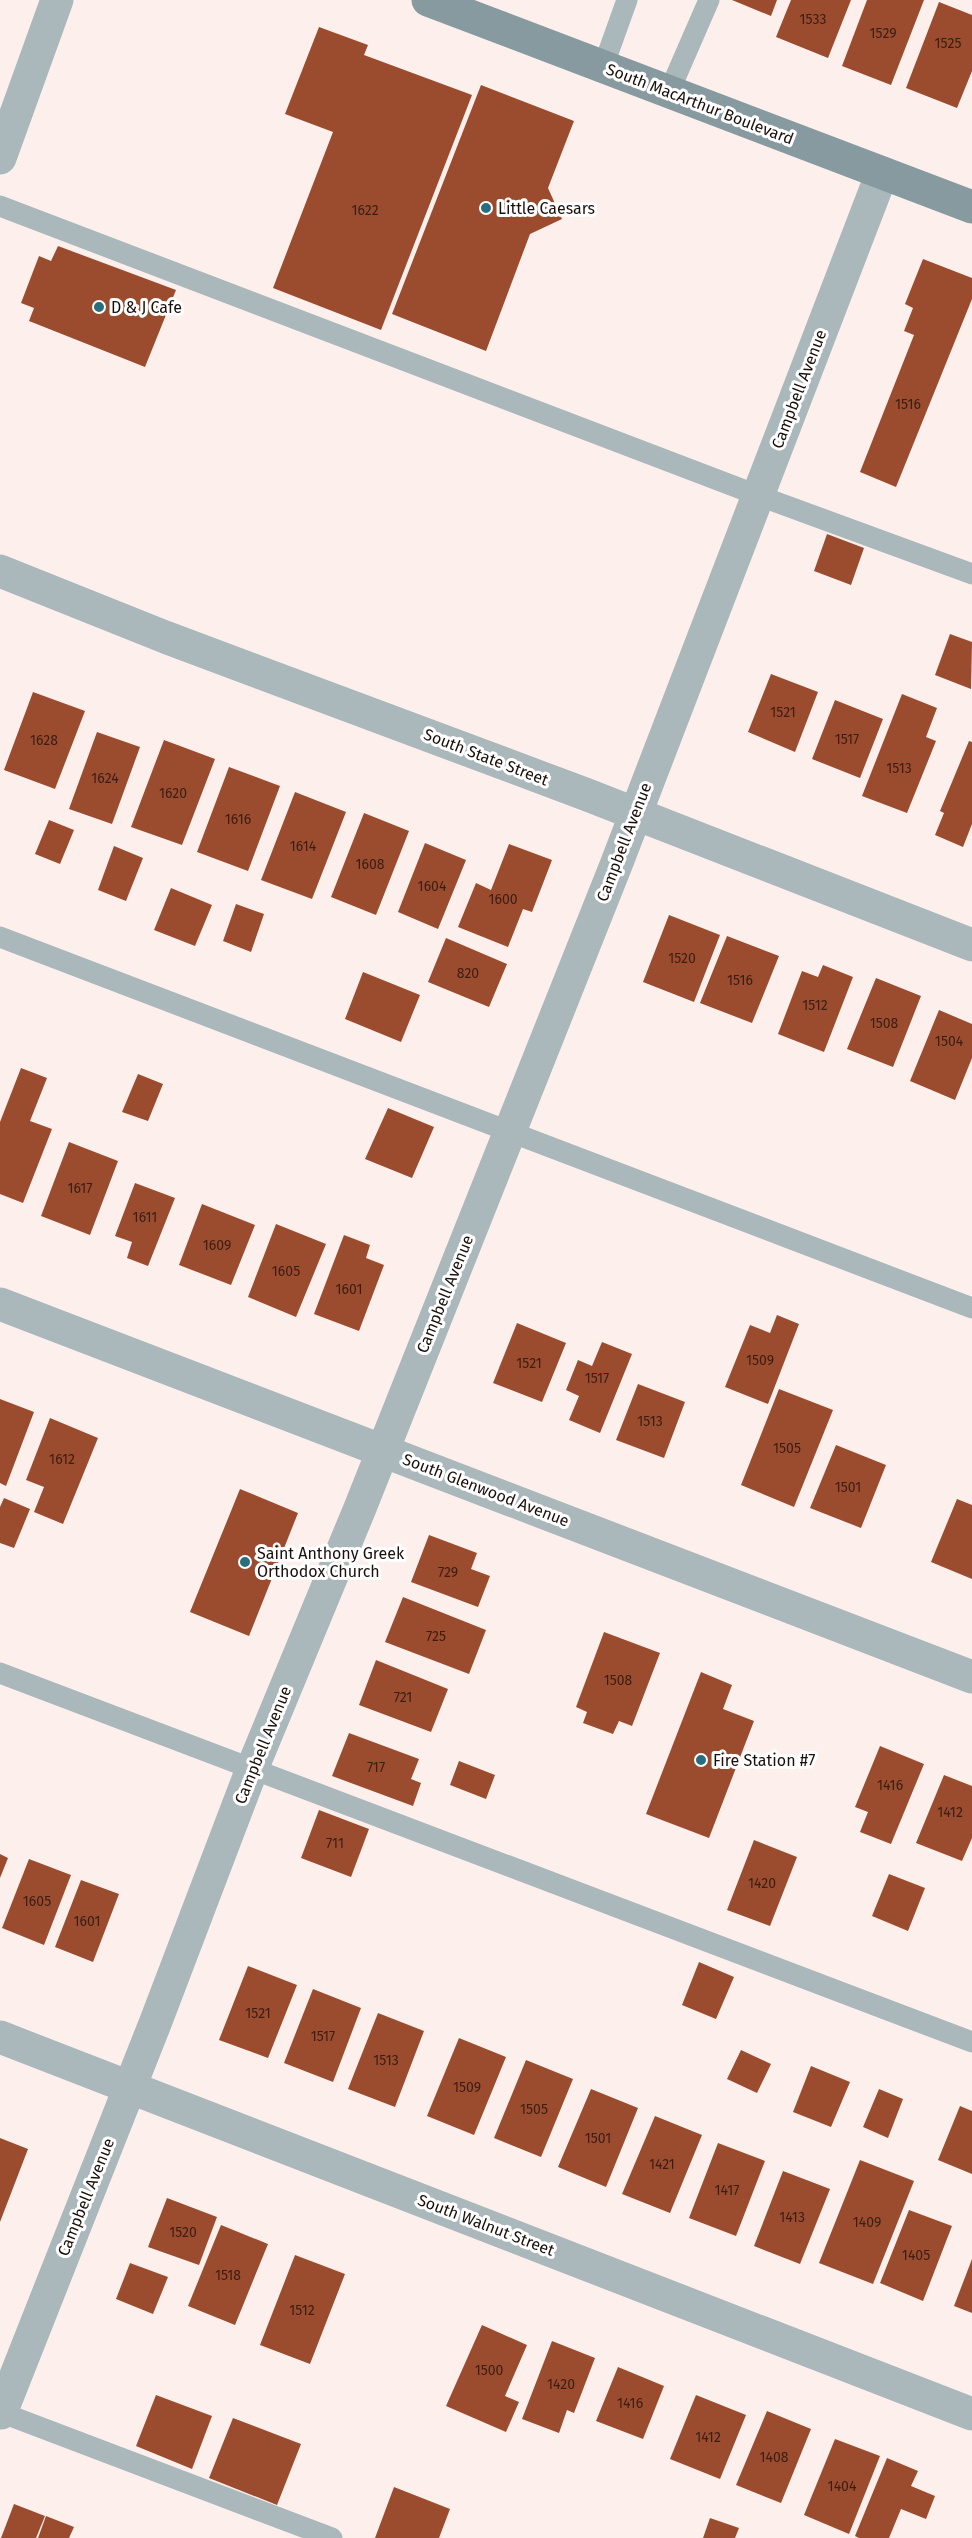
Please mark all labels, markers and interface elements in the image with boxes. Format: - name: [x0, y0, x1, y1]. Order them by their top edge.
- house number: 1533: [800, 11, 826, 28]
- house number: 1529: [869, 25, 897, 42]
- house number: 1525: [935, 35, 961, 52]
- street label: South MacArthur Boulevard: [604, 59, 796, 149]
- place label: Little Caesars: [498, 199, 595, 218]
- marker: Little Caesars: [479, 201, 493, 215]
- house number: 1622: [351, 202, 379, 219]
- place label: D & J Cafe: [111, 298, 182, 317]
- marker: D & J Cafe: [92, 300, 106, 314]
- street label: Campbell Avenue: [768, 327, 830, 451]
- house number: 1516: [895, 396, 921, 413]
- house number: 1521: [770, 704, 796, 721]
- street label: South State Street: [421, 725, 551, 790]
- house number: 1517: [835, 731, 859, 748]
- house number: 1628: [30, 732, 58, 749]
- house number: 1513: [886, 760, 912, 777]
- house number: 1624: [91, 770, 119, 787]
- street label: Campbell Avenue: [593, 780, 655, 904]
- house number: 1620: [159, 785, 187, 802]
- house number: 1616: [225, 811, 251, 828]
- house number: 1614: [290, 838, 317, 855]
- house number: 1608: [355, 856, 385, 873]
- house number: 1604: [418, 878, 447, 895]
- house number: 1600: [488, 891, 518, 908]
- house number: 1520: [668, 950, 696, 967]
- house number: 820: [457, 965, 479, 982]
- house number: 1516: [727, 972, 753, 989]
- house number: 1512: [802, 997, 828, 1014]
- house number: 1508: [870, 1015, 899, 1032]
- house number: 1504: [935, 1033, 964, 1050]
- house number: 1617: [67, 1180, 93, 1197]
- house number: 1611: [133, 1209, 157, 1226]
- street label: Campbell Avenue: [413, 1232, 477, 1356]
- house number: 1609: [203, 1237, 231, 1254]
- house number: 1605: [272, 1263, 300, 1280]
- house number: 1601: [335, 1281, 363, 1298]
- house number: 1509: [746, 1352, 774, 1369]
- house number: 1521: [516, 1355, 542, 1372]
- house number: 1517: [585, 1370, 609, 1387]
- house number: 1513: [637, 1413, 663, 1430]
- house number: 1505: [773, 1440, 801, 1457]
- street label: South Glenwood Avenue: [400, 1449, 572, 1531]
- house number: 1612: [49, 1451, 75, 1468]
- house number: 1501: [835, 1479, 861, 1496]
- place label: Saint Anthony Greek Orthodox Church: [257, 1544, 405, 1581]
- marker: Saint Anthony Greek Orthodox Church: [238, 1555, 252, 1569]
- house number: 729: [438, 1564, 458, 1581]
- house number: 725: [426, 1628, 446, 1645]
- house number: 1508: [604, 1672, 633, 1689]
- street label: Campbell Avenue: [231, 1683, 295, 1807]
- house number: 721: [394, 1689, 412, 1706]
- place label: Fire Station #7: [713, 1751, 815, 1770]
- marker: Fire Station #7: [694, 1753, 708, 1767]
- house number: 717: [367, 1759, 385, 1776]
- house number: 1416: [877, 1777, 903, 1794]
- house number: 1412: [937, 1804, 963, 1821]
- house number: 711: [326, 1835, 344, 1852]
- house number: 1420: [748, 1875, 776, 1892]
- house number: 1605: [23, 1893, 51, 1910]
- house number: 1601: [73, 1913, 101, 1930]
- house number: 1521: [245, 2005, 271, 2022]
- house number: 1517: [311, 2028, 335, 2045]
- house number: 1513: [373, 2052, 399, 2069]
- house number: 1509: [453, 2079, 481, 2096]
- house number: 1505: [520, 2101, 548, 2118]
- house number: 1501: [585, 2130, 611, 2147]
- street label: Campbell Avenue: [54, 2135, 118, 2259]
- house number: 1421: [649, 2156, 675, 2173]
- house number: 1417: [715, 2182, 739, 2199]
- street label: South Walnut Street: [415, 2190, 557, 2260]
- house number: 1413: [779, 2209, 805, 2226]
- house number: 1409: [853, 2214, 881, 2231]
- house number: 1520: [169, 2224, 197, 2241]
- house number: 1405: [902, 2247, 930, 2264]
- house number: 1518: [215, 2267, 241, 2284]
- house number: 1512: [289, 2302, 315, 2319]
- house number: 1500: [475, 2362, 504, 2379]
- house number: 1420: [547, 2376, 575, 2393]
- house number: 1416: [617, 2395, 643, 2412]
- house number: 1412: [695, 2429, 721, 2446]
- house number: 1408: [759, 2449, 789, 2466]
- house number: 1404: [828, 2478, 857, 2495]

